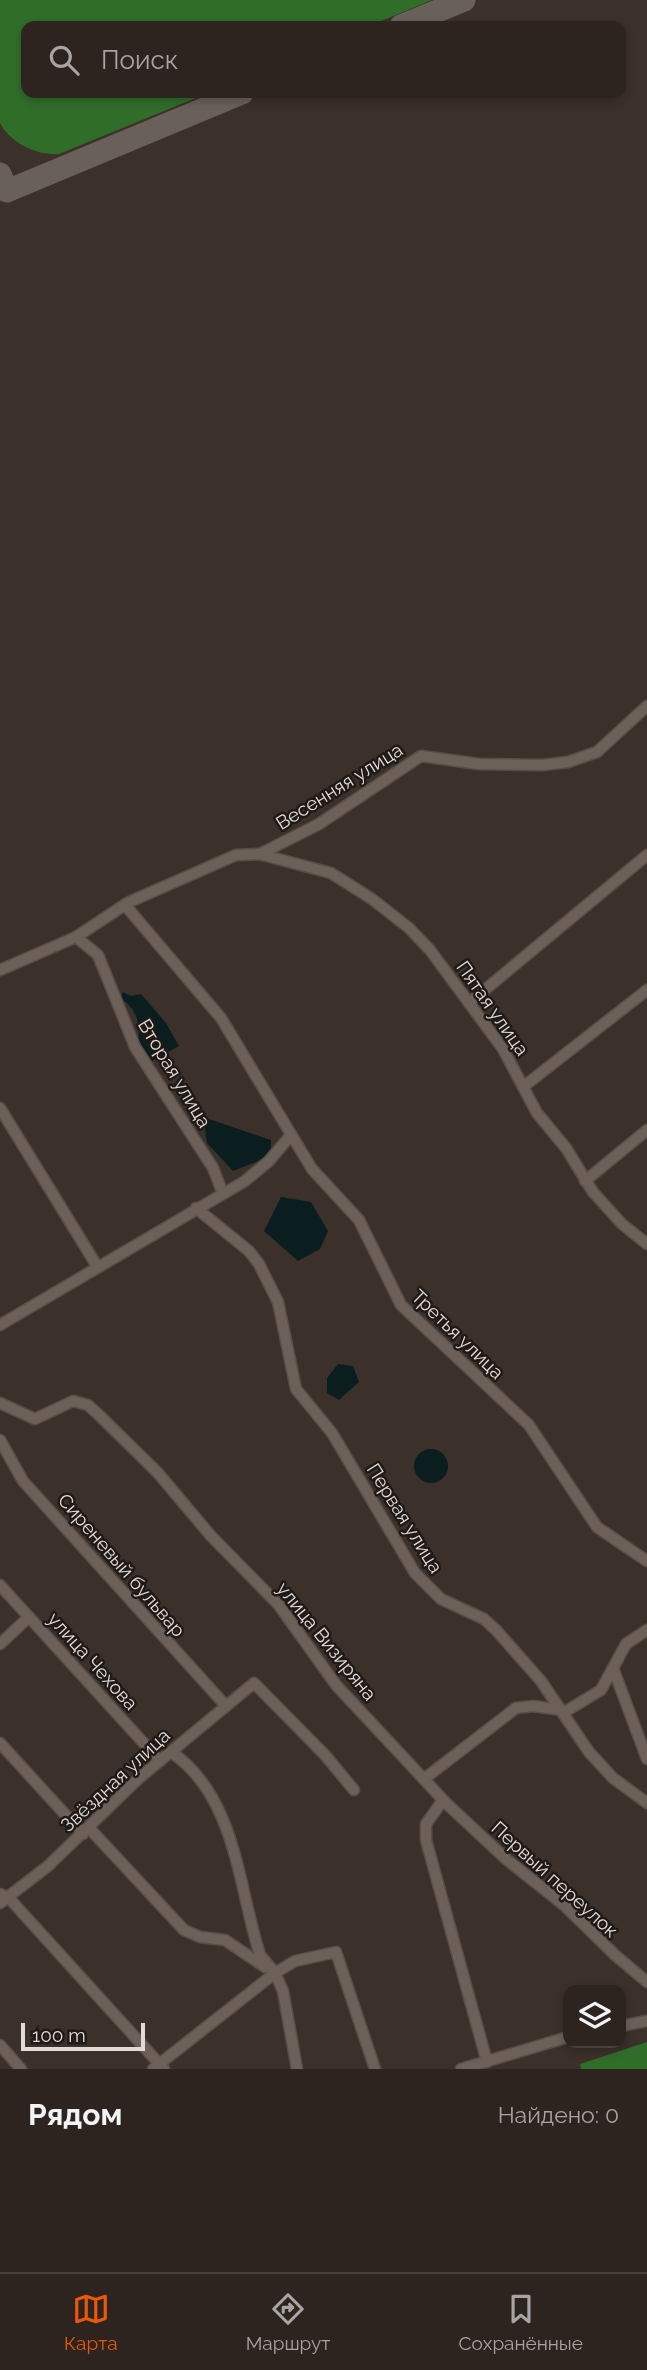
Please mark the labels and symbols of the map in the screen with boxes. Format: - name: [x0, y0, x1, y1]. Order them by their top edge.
- street label: Весенняя улица: [272, 738, 406, 834]
- street label: Пятая улица: [452, 956, 534, 1060]
- street label: Вторая улица: [134, 1015, 216, 1131]
- street label: Третья улица: [408, 1285, 508, 1383]
- street label: Первая улица: [363, 1459, 447, 1577]
- street label: Сиреневый бульвар: [54, 1489, 190, 1641]
- street label: улица Визиряна: [273, 1578, 381, 1704]
- street label: улица Чехова: [44, 1608, 142, 1714]
- street label: Звёздная улица: [56, 1724, 174, 1836]
- street label: Первый переулок: [487, 1816, 623, 1942]
- scale bar: [21, 2020, 145, 2052]

